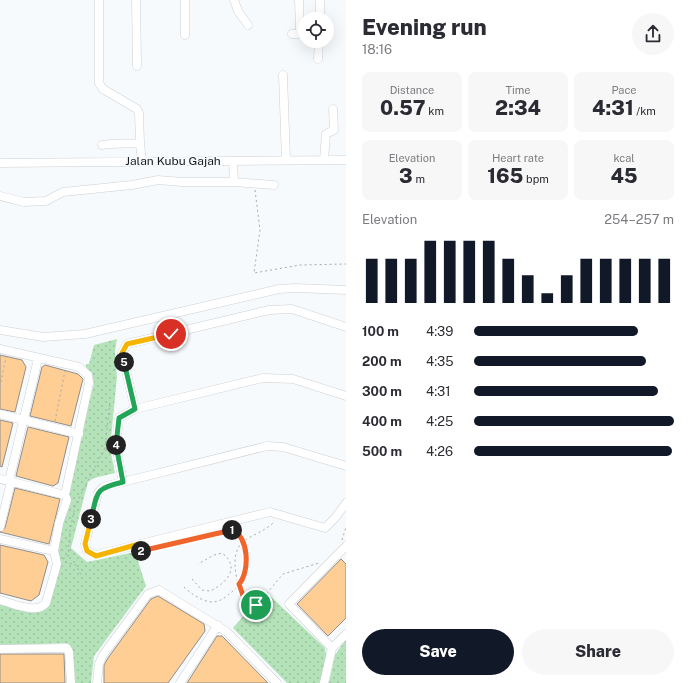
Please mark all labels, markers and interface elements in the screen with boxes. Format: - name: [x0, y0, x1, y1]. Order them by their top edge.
- map controls: [298, 12, 334, 48]
- button: locate: [298, 12, 334, 48]
- button: share: [632, 13, 674, 55]
- text: Evening run: [362, 14, 487, 40]
- text: 18:16: [362, 42, 392, 57]
- text: Distance: [390, 84, 434, 96]
- text: Time: [505, 84, 531, 96]
- text: Pace: [611, 84, 637, 96]
- text: 0.57: [380, 96, 426, 120]
- text: 2:34: [495, 96, 541, 120]
- text: 4:31: [592, 96, 634, 120]
- text: km: [426, 105, 444, 117]
- text: /km: [634, 105, 656, 117]
- text: Elevation: [389, 152, 435, 164]
- text: Heart rate: [492, 152, 544, 164]
- text: kcal: [613, 152, 635, 164]
- street label: Jalan Kubu Gajah: [125, 154, 221, 168]
- text: 3: [399, 164, 413, 188]
- text: 165: [487, 164, 523, 188]
- text: 45: [611, 164, 637, 188]
- text: m: [413, 173, 425, 185]
- text: bpm: [523, 173, 549, 185]
- text: Elevation: [362, 212, 417, 227]
- text: 254–257 m: [604, 212, 674, 227]
- pin: [154, 317, 188, 351]
- icon: check: [160, 323, 182, 345]
- text: 100 m: [362, 324, 399, 339]
- text: 4:39: [426, 324, 453, 339]
- pin: 5: [114, 352, 134, 372]
- text: 200 m: [362, 354, 402, 369]
- text: 4:35: [426, 354, 454, 369]
- text: 5: [120, 356, 128, 368]
- text: 300 m: [362, 384, 402, 399]
- text: 4:31: [426, 384, 451, 399]
- text: 400 m: [362, 414, 402, 429]
- text: 4:25: [426, 414, 453, 429]
- pin: 4: [106, 435, 126, 455]
- text: 4: [112, 439, 120, 451]
- text: 500 m: [362, 444, 402, 459]
- text: 4:26: [426, 444, 453, 459]
- pin: 3: [81, 509, 101, 529]
- text: 3: [87, 513, 95, 525]
- pin: 1: [222, 520, 242, 540]
- text: 1: [230, 524, 234, 536]
- pin: 2: [131, 541, 151, 561]
- text: 2: [138, 545, 145, 557]
- pin: [239, 588, 273, 622]
- icon: arrive: [245, 594, 267, 616]
- button: Save: [362, 629, 514, 675]
- button: Share: [522, 629, 674, 675]

